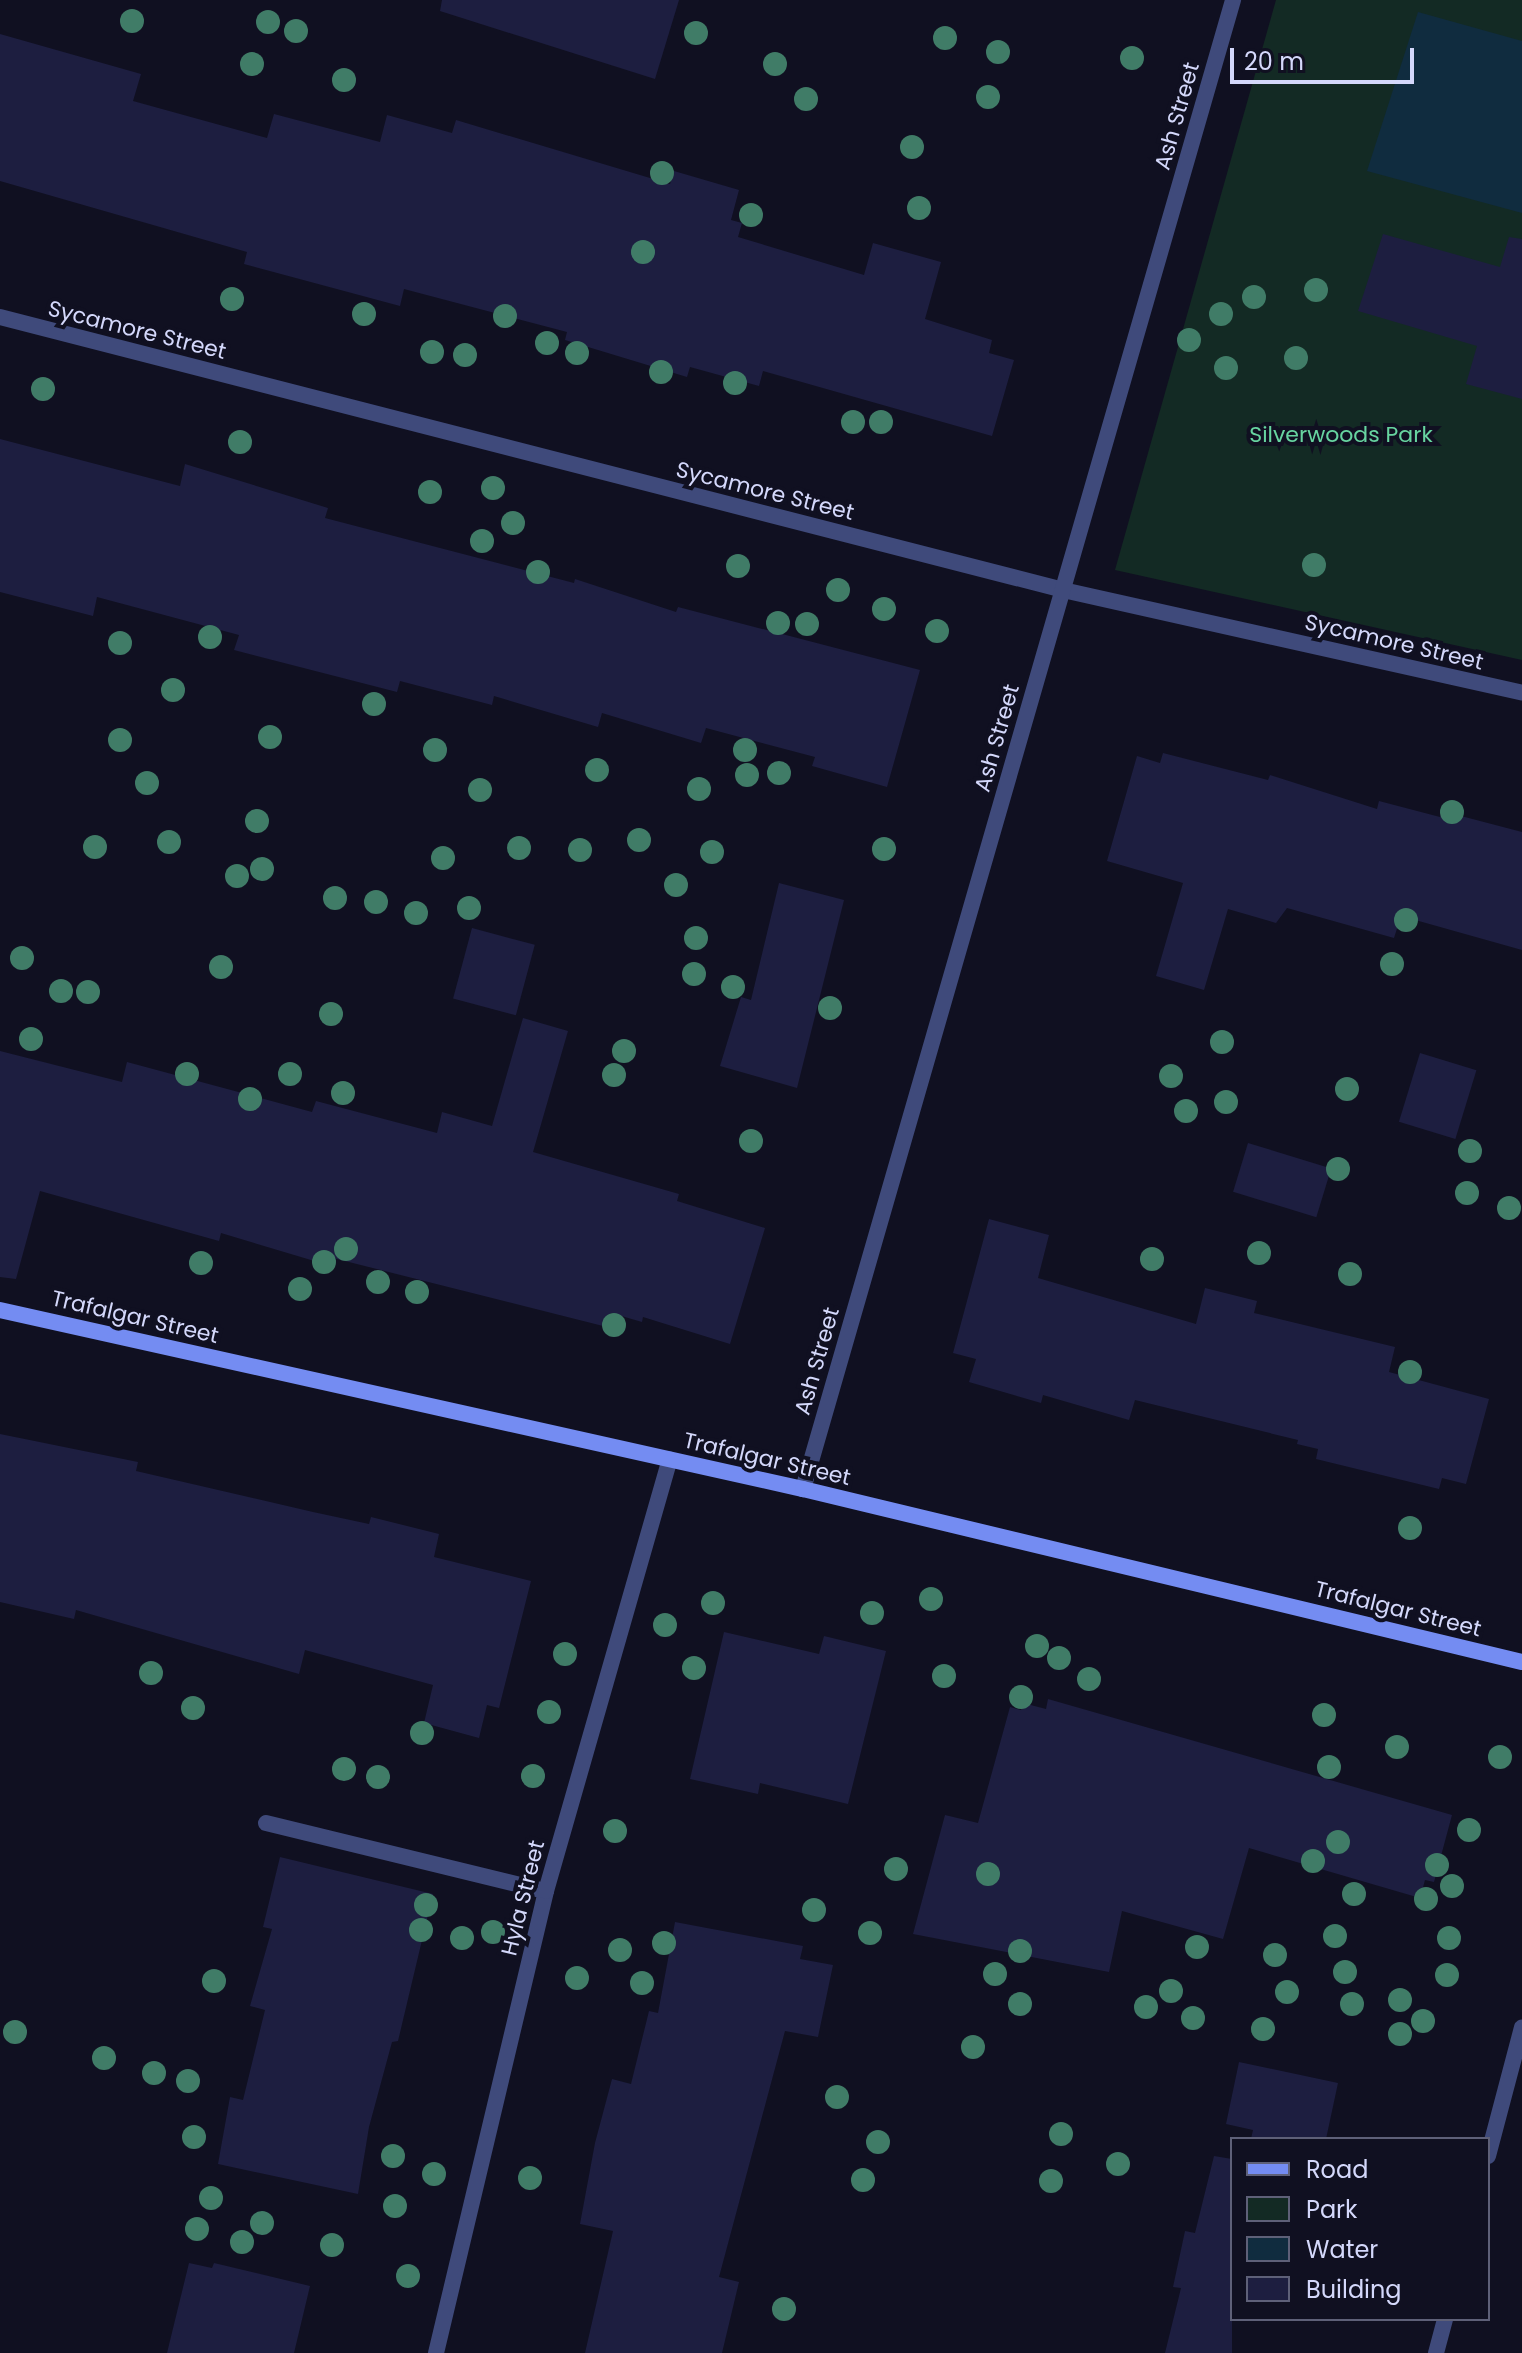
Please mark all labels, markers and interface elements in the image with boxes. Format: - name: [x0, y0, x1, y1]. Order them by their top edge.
- scale bar: [1234, 32, 1418, 82]
- text: 20 m: [1244, 45, 1304, 78]
- street label: Ash Street: [1149, 59, 1205, 173]
- street label: Sycamore Street: [45, 295, 229, 365]
- park label: Silverwoods Park: [1249, 422, 1433, 448]
- street label: Sycamore Street: [673, 456, 857, 526]
- street label: Sycamore Street: [1302, 609, 1486, 675]
- street label: Ash Street: [969, 681, 1025, 795]
- street label: Trafalgar Street: [49, 1285, 221, 1349]
- street label: Ash Street: [789, 1304, 845, 1418]
- street label: Trafalgar Street: [681, 1427, 853, 1491]
- street label: Trafalgar Street: [1312, 1576, 1484, 1642]
- street label: Hyla Street: [496, 1837, 550, 1959]
- legend: [1230, 2137, 1490, 2321]
- text: Road: [1306, 2153, 1368, 2186]
- text: Park: [1306, 2193, 1357, 2226]
- text: Water: [1306, 2233, 1378, 2266]
- text: Building: [1306, 2273, 1402, 2306]

